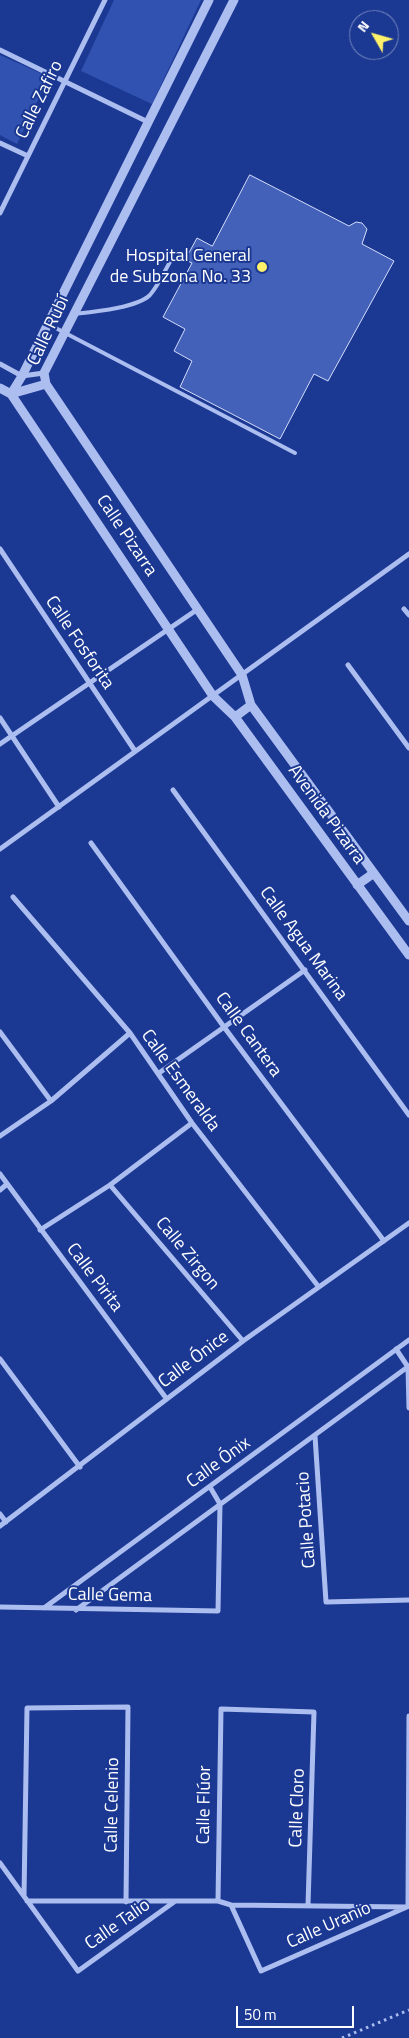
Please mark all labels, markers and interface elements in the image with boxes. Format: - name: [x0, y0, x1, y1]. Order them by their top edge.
- north arrow: [349, 10, 399, 60]
- text: N: [351, 16, 374, 36]
- street label: Calle Zafiro: [12, 57, 68, 143]
- place label: Hospital General de Subzona No. 33: [110, 246, 251, 288]
- marker: Hospital General de Subzona No. 33: [255, 260, 269, 274]
- street label: Calle Rubí: [24, 293, 74, 369]
- street label: Calle Pizarra: [91, 491, 161, 581]
- street label: Calle Fosforita: [40, 592, 118, 694]
- street label: Avenida Pizarra: [283, 761, 369, 869]
- street label: Calle Agua Marina: [254, 883, 352, 1005]
- street label: Calle Cantera: [210, 989, 286, 1081]
- street label: Calle Esmeralda: [136, 1026, 224, 1136]
- street label: Calle Zirgon: [150, 1213, 224, 1295]
- street label: Calle Pirita: [61, 1239, 127, 1317]
- street label: Calle Ónice: [155, 1327, 233, 1393]
- street label: Calle Ónix: [183, 1433, 255, 1493]
- street label: Calle Potacio: [293, 1471, 321, 1569]
- street label: Calle Gema: [68, 1584, 152, 1608]
- street label: Calle Celenio: [101, 1757, 125, 1853]
- street label: Calle Flúor: [194, 1765, 216, 1845]
- street label: Calle Cloro: [286, 1768, 310, 1848]
- street label: Calle Talio: [81, 1895, 155, 1955]
- street label: Calle Uranio: [283, 1898, 375, 1954]
- scale bar: [239, 1996, 356, 2028]
- text: 50 m: [244, 2003, 277, 2026]

